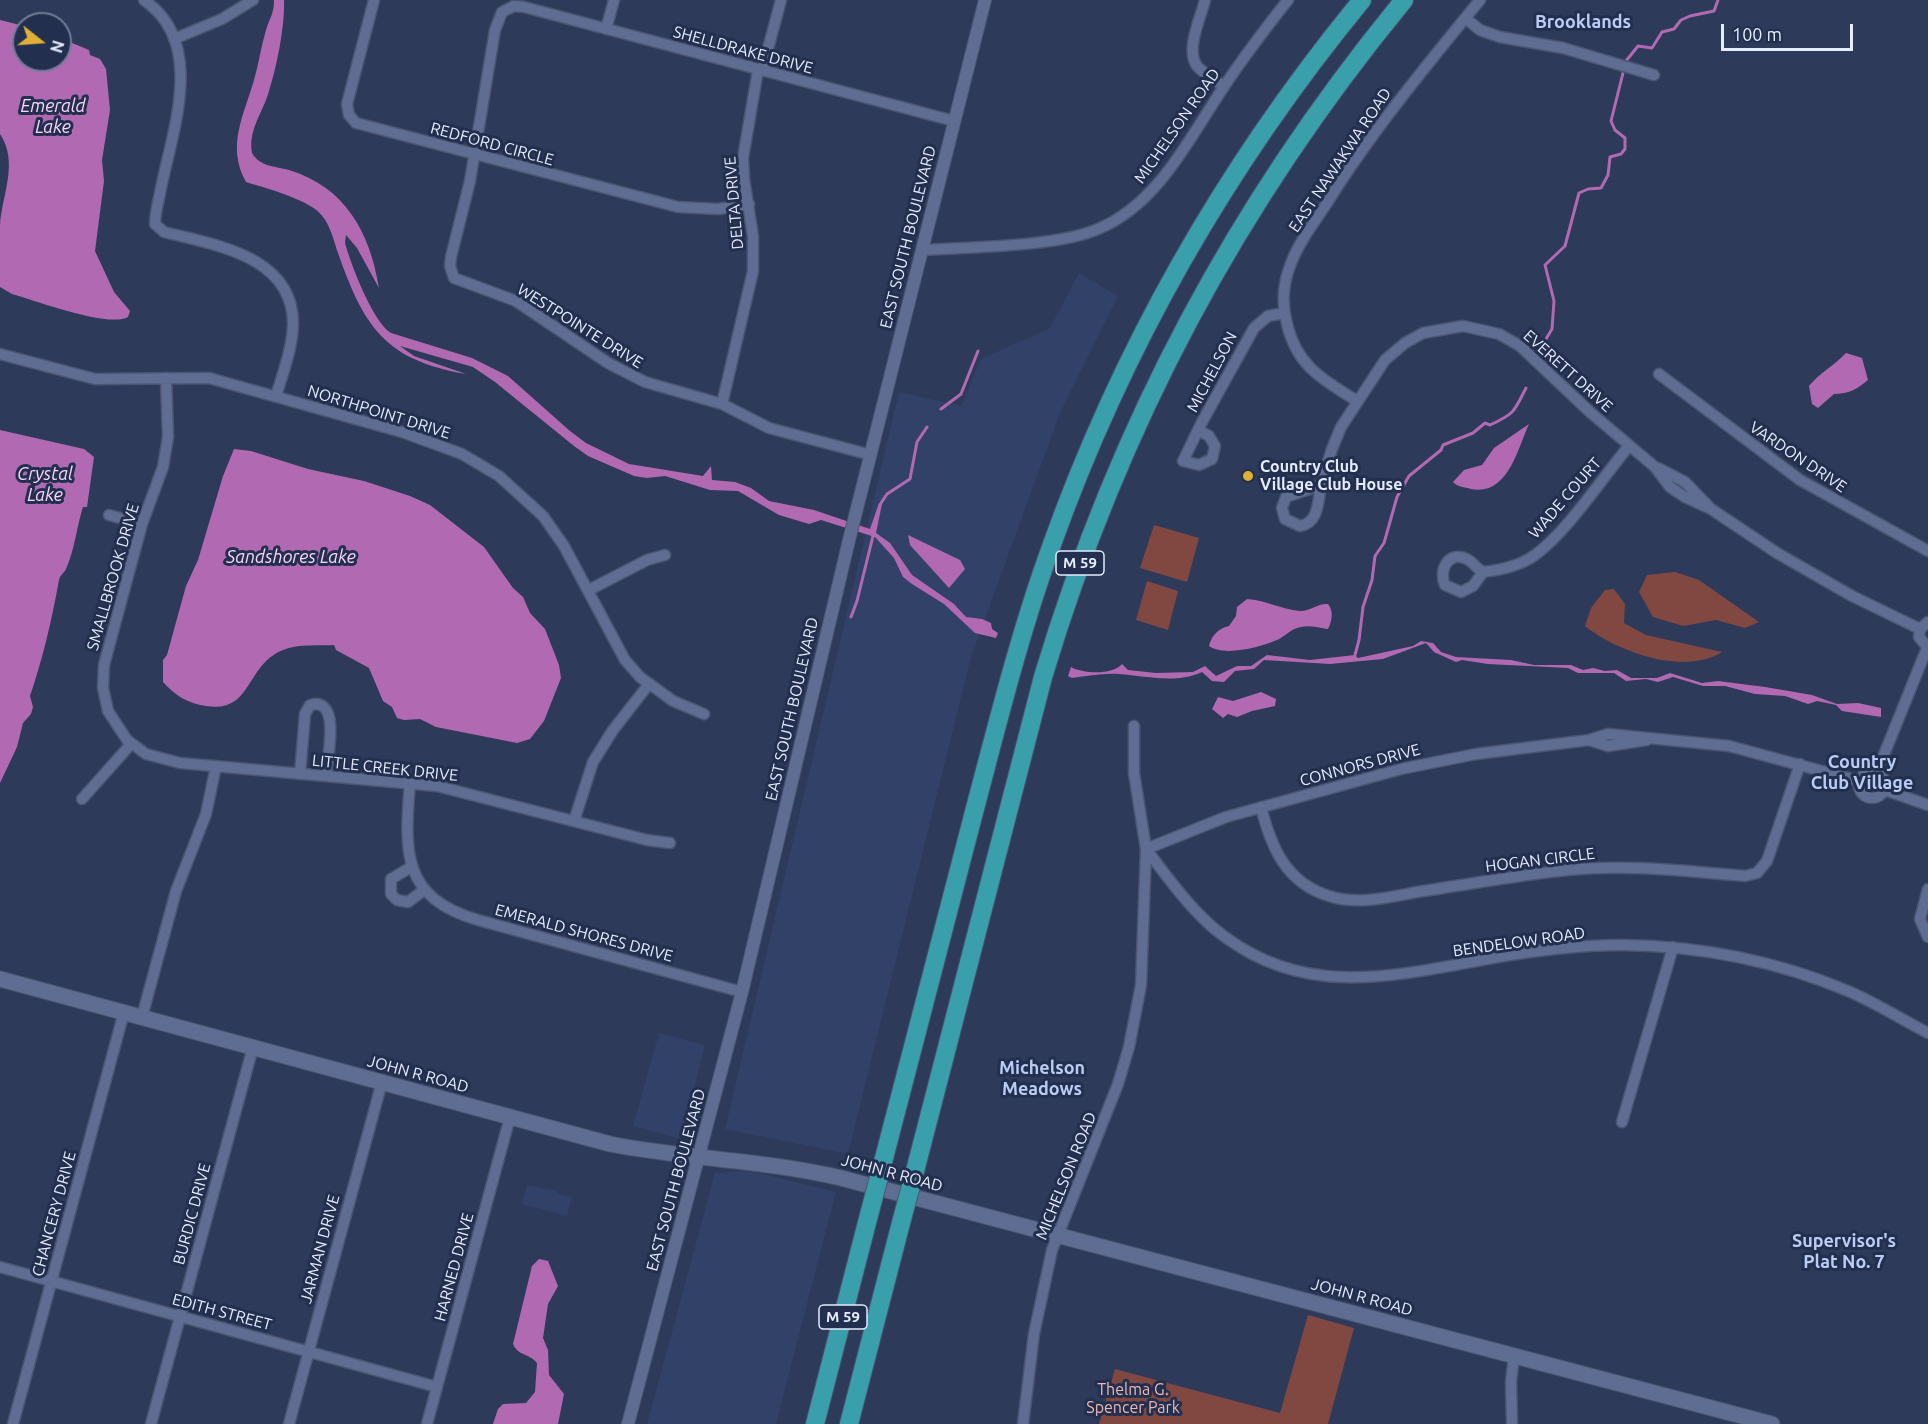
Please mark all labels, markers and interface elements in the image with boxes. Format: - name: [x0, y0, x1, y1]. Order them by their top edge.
- district label: Brooklands: [1535, 11, 1631, 33]
- north arrow: [12, 12, 72, 72]
- scale bar: [1724, 12, 1856, 50]
- street label: SHELLDRAKE DRIVE: [671, 22, 815, 78]
- text: 100 m: [1732, 24, 1782, 44]
- text: N: [47, 38, 68, 55]
- street label: MICHELSON ROAD: [1130, 65, 1224, 187]
- street label: EAST NAWAKWA ROAD: [1285, 84, 1395, 236]
- water label: Emerald Lake: [20, 95, 86, 138]
- street label: REDFORD CIRCLE: [428, 118, 556, 170]
- street label: EAST SOUTH BOULEVARD: [876, 144, 940, 330]
- street label: DELTA DRIVE: [720, 156, 748, 250]
- street label: WESTPOINTE DRIVE: [514, 280, 646, 372]
- street label: EVERETT DRIVE: [1519, 326, 1617, 416]
- street label: MICHELSON: [1183, 328, 1241, 416]
- street label: NORTHPOINT DRIVE: [305, 381, 453, 443]
- street label: VARDON DRIVE: [1746, 417, 1850, 497]
- street label: WADE COURT: [1525, 454, 1605, 542]
- place label: Country Club Village Club House: [1260, 457, 1402, 495]
- water label: Crystal Lake: [17, 463, 73, 506]
- marker: Country Club Village Club House: [1241, 469, 1255, 483]
- street label: SMALLBROOK DRIVE: [83, 501, 143, 653]
- water label: Sandshores Lake: [226, 546, 356, 568]
- road number: M 59: [1056, 551, 1104, 575]
- street label: EAST SOUTH BOULEVARD: [762, 615, 822, 803]
- street label: CONNORS DRIVE: [1298, 740, 1422, 790]
- street label: LITTLE CREEK DRIVE: [311, 751, 459, 785]
- district label: Country Club Village: [1811, 751, 1913, 794]
- street label: HOGAN CIRCLE: [1484, 844, 1596, 876]
- street label: EMERALD SHORES DRIVE: [493, 900, 675, 966]
- street label: BENDELOW ROAD: [1452, 923, 1586, 961]
- street label: JOHN R ROAD: [365, 1051, 471, 1097]
- district label: Michelson Meadows: [999, 1057, 1085, 1100]
- street label: EAST SOUTH BOULEVARD: [642, 1087, 710, 1273]
- street label: MICHELSON ROAD: [1032, 1109, 1100, 1243]
- street label: CHANCERY DRIVE: [28, 1149, 80, 1279]
- street label: JOHN R ROAD: [839, 1150, 945, 1196]
- street label: BURDIC DRIVE: [169, 1161, 215, 1267]
- street label: JARMAN DRIVE: [296, 1192, 344, 1306]
- street label: HARNED DRIVE: [430, 1211, 478, 1323]
- district label: Supervisor's Plat No. 7: [1792, 1230, 1896, 1272]
- street label: JOHN R ROAD: [1309, 1274, 1415, 1320]
- street label: EDITH STREET: [170, 1290, 274, 1334]
- road number: M 59: [819, 1305, 867, 1329]
- park label: Thelma G. Spencer Park: [1086, 1380, 1180, 1418]

